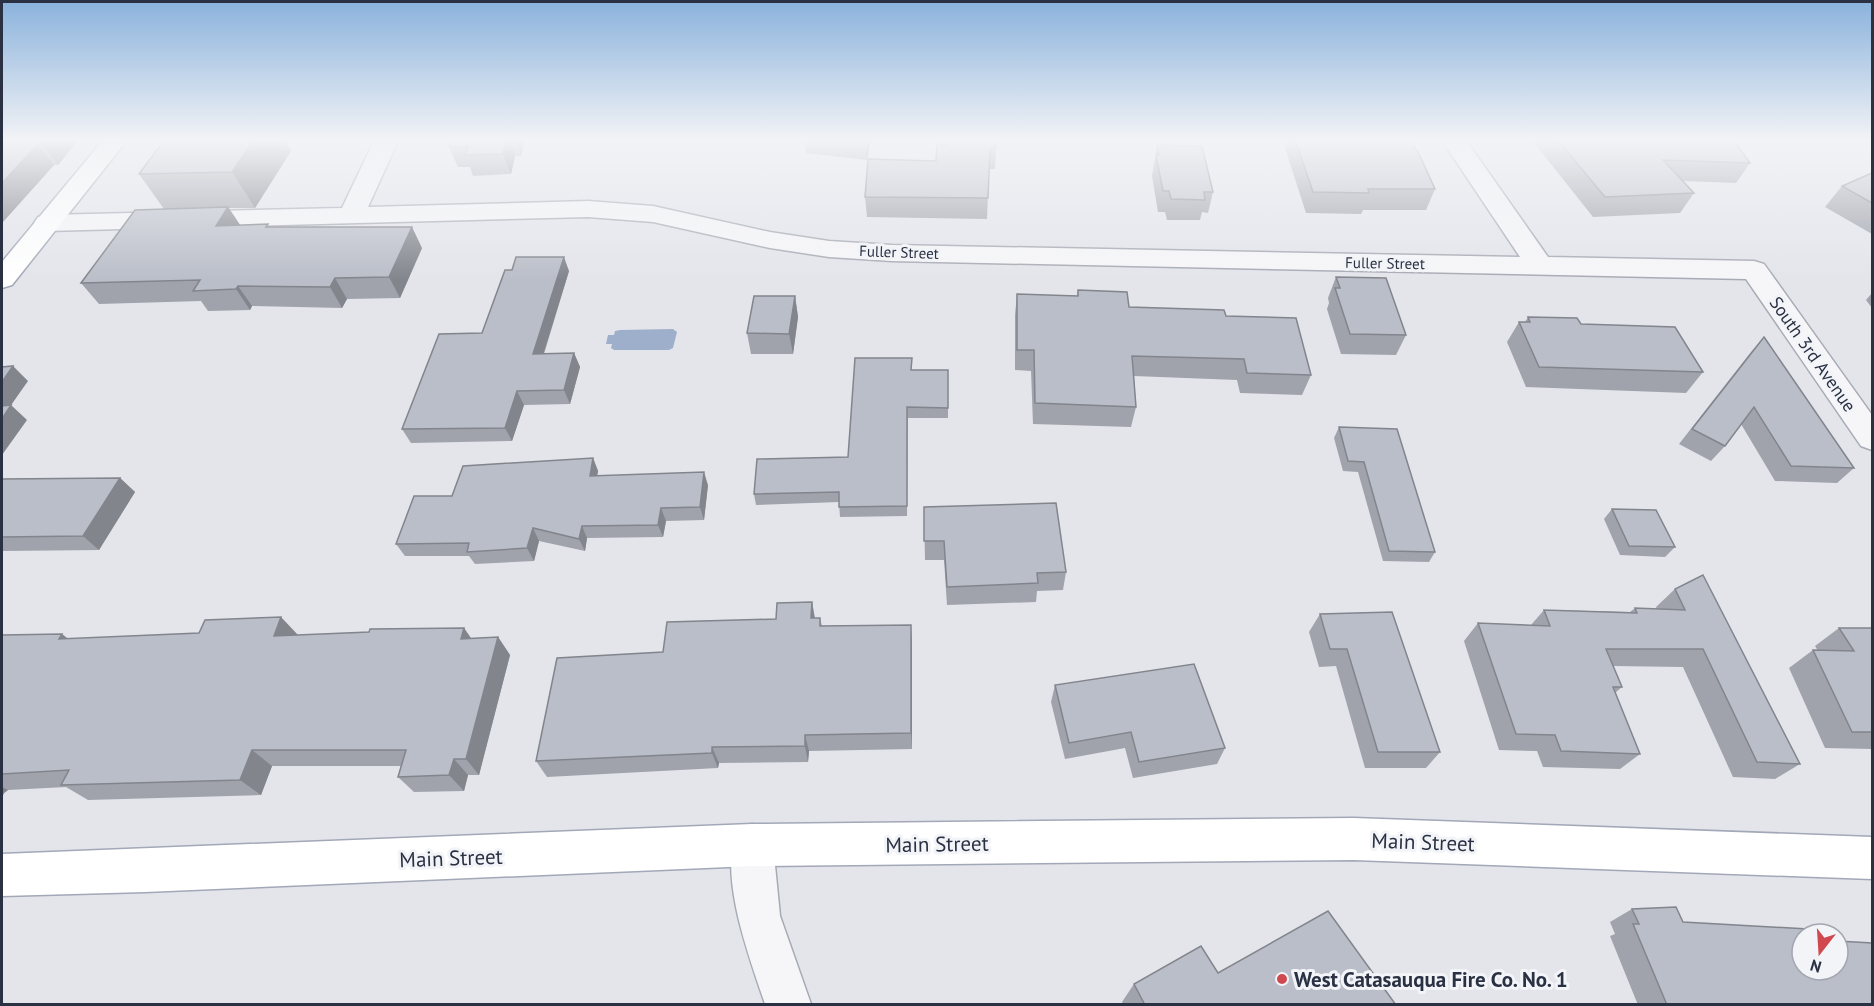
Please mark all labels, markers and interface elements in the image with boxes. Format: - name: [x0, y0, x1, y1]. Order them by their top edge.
- street label: Fuller Street: [859, 241, 939, 263]
- street label: Fuller Street: [1345, 253, 1425, 273]
- street label: South 3rd Avenue: [1765, 292, 1861, 416]
- street label: Main Street: [1371, 827, 1475, 857]
- street label: Main Street: [885, 830, 989, 858]
- street label: Main Street: [399, 843, 503, 873]
- north arrow: [1790, 922, 1850, 982]
- text: N: [1808, 955, 1824, 977]
- place label: West Catasauqua Fire Co. No. 1: [1294, 966, 1568, 993]
- marker: West Catasauqua Fire Co. No. 1: [1275, 972, 1289, 986]

